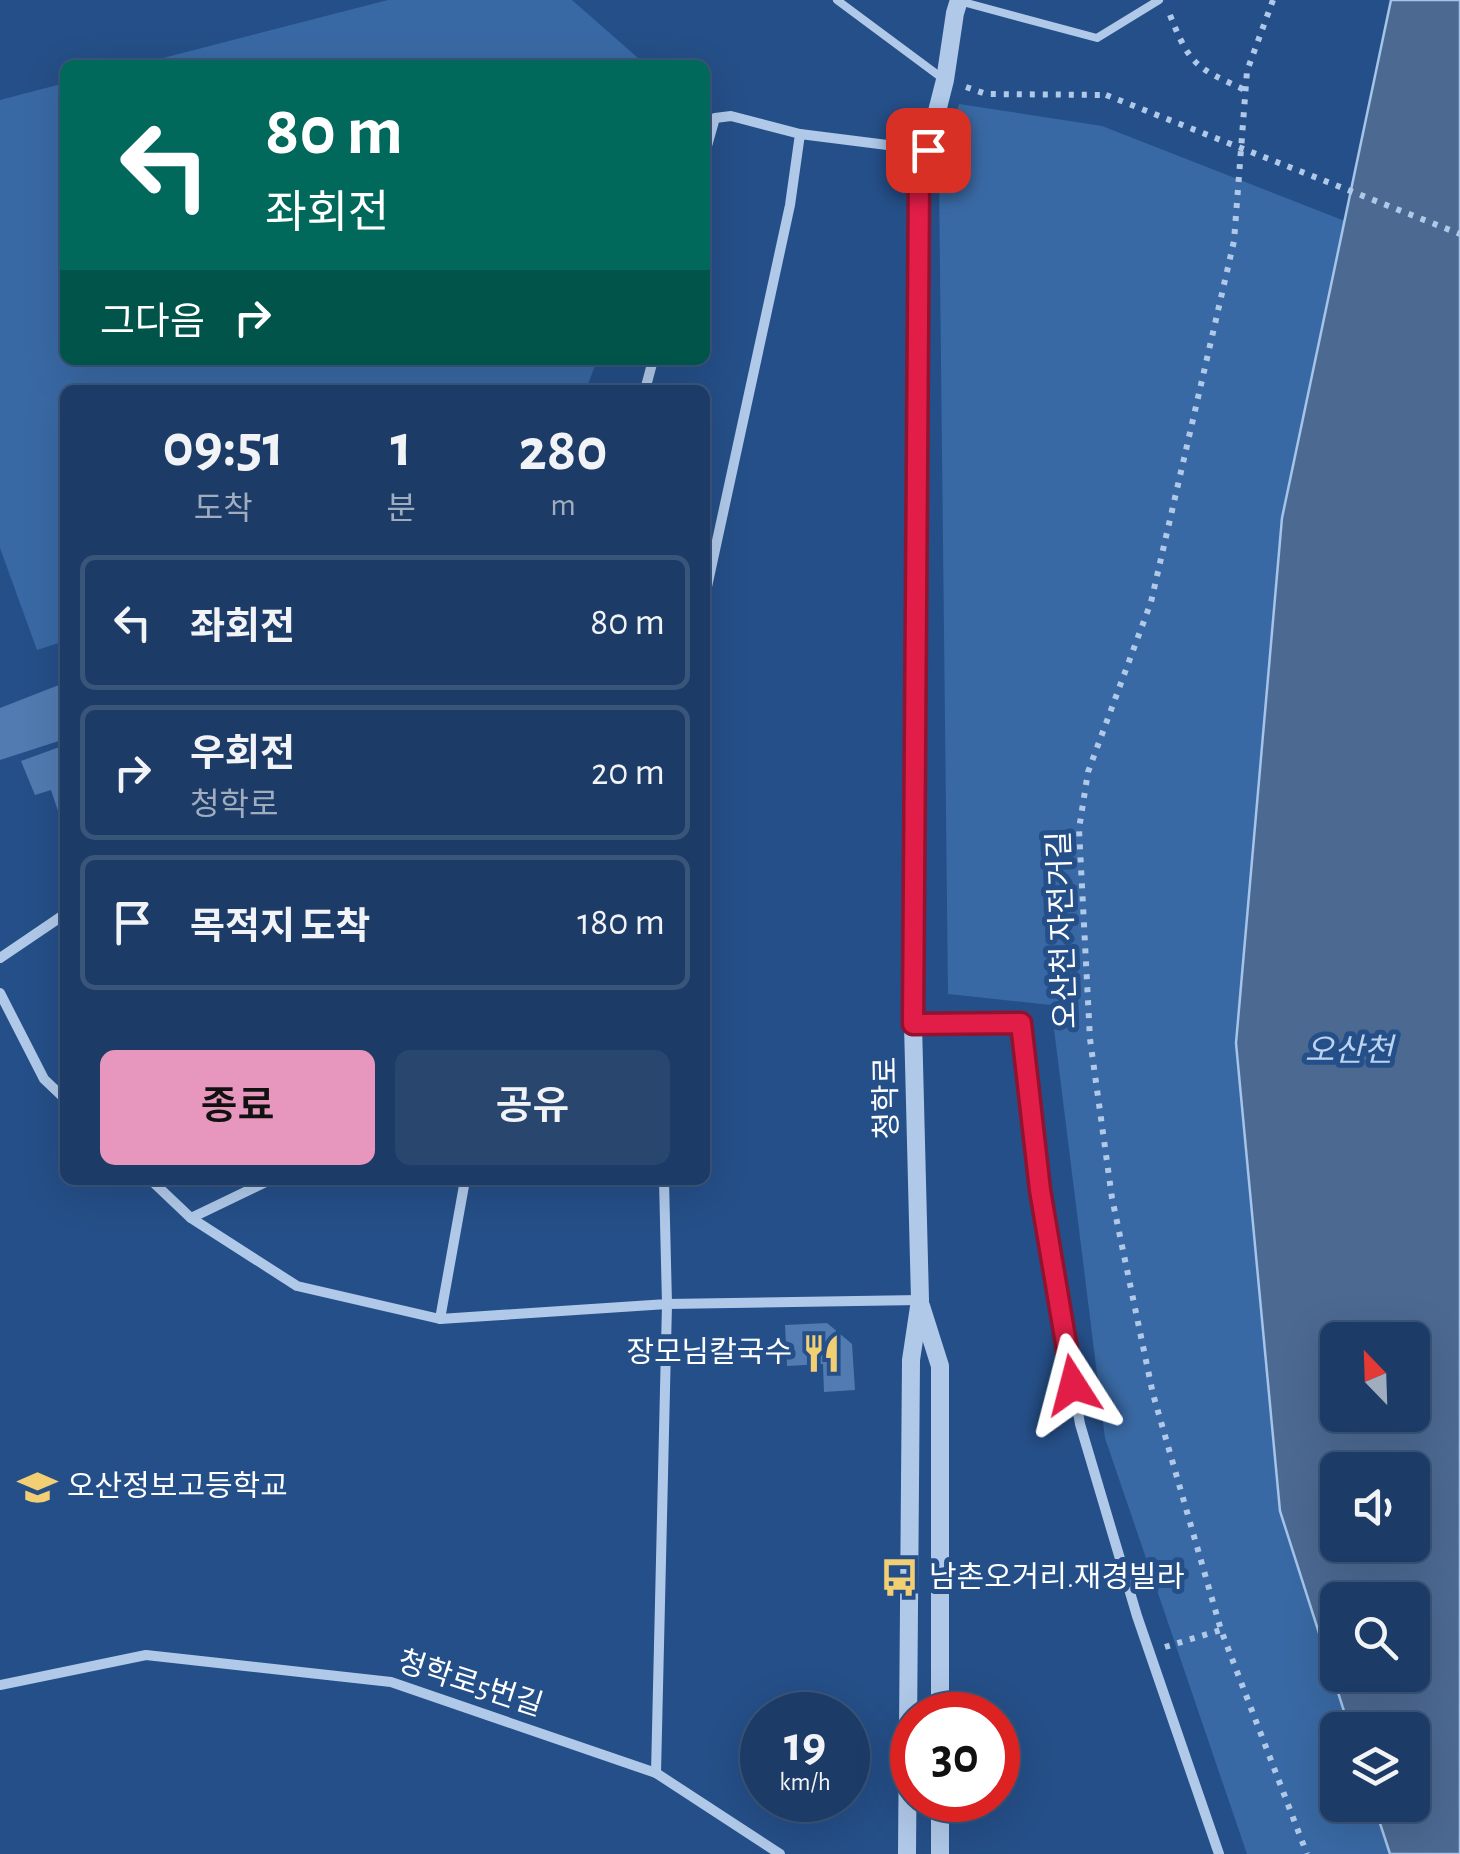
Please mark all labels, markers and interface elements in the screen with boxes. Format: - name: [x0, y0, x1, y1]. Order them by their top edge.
- text: 80 m: [265, 97, 403, 167]
- icon: left: [100, 100, 230, 230]
- pin: [886, 108, 971, 193]
- icon: arrive: [901, 123, 956, 178]
- text: 좌회전: [265, 191, 389, 236]
- icon: right: [225, 290, 280, 345]
- text: 그다음: [100, 304, 205, 342]
- text: 09:51: [162, 417, 284, 477]
- text: 1: [390, 417, 412, 477]
- text: 280: [518, 421, 608, 481]
- text: m: [550, 489, 576, 521]
- text: 도착: [194, 493, 253, 525]
- text: 분: [386, 493, 416, 525]
- icon: left: [105, 595, 160, 650]
- text: 80 m: [590, 604, 665, 642]
- text: 좌회전: [190, 609, 295, 647]
- text: 우회전: [190, 736, 295, 774]
- icon: right: [105, 745, 160, 800]
- text: 20 m: [591, 754, 665, 792]
- text: 청학로: [190, 789, 278, 821]
- street label: 오산천 자전거길: [1044, 830, 1081, 1030]
- icon: arrive: [105, 895, 160, 950]
- text: 180 m: [577, 904, 665, 942]
- text: 목적지 도착: [190, 909, 371, 947]
- water label: 오산천: [1305, 1034, 1397, 1067]
- button: 종료: [100, 1050, 375, 1165]
- button: 공유: [395, 1050, 670, 1165]
- street label: 청학로: [870, 1056, 903, 1140]
- north arrow: [1320, 1322, 1430, 1432]
- map controls: [1320, 1322, 1430, 1822]
- restaurant icon: 장모님칼국수: [801, 1332, 843, 1374]
- position arrow: [1021, 1333, 1125, 1437]
- place label: 장모님칼국수: [626, 1337, 792, 1368]
- button: sound: [1320, 1452, 1430, 1562]
- school or university icon: 오산정보고등학교: [16, 1466, 58, 1508]
- place label: 오산정보고등학교: [67, 1471, 288, 1502]
- bus stop icon: 남촌오거리.재경빌라: [878, 1557, 920, 1599]
- place label: 남촌오거리.재경빌라: [929, 1561, 1185, 1593]
- button: search: [1320, 1582, 1430, 1692]
- street label: 청학로5번길: [394, 1646, 547, 1722]
- speed limit sign: 30: [890, 1692, 1020, 1822]
- button: layers: [1320, 1712, 1430, 1822]
- text: 19: [784, 1720, 826, 1770]
- text: km/h: [779, 1770, 831, 1795]

